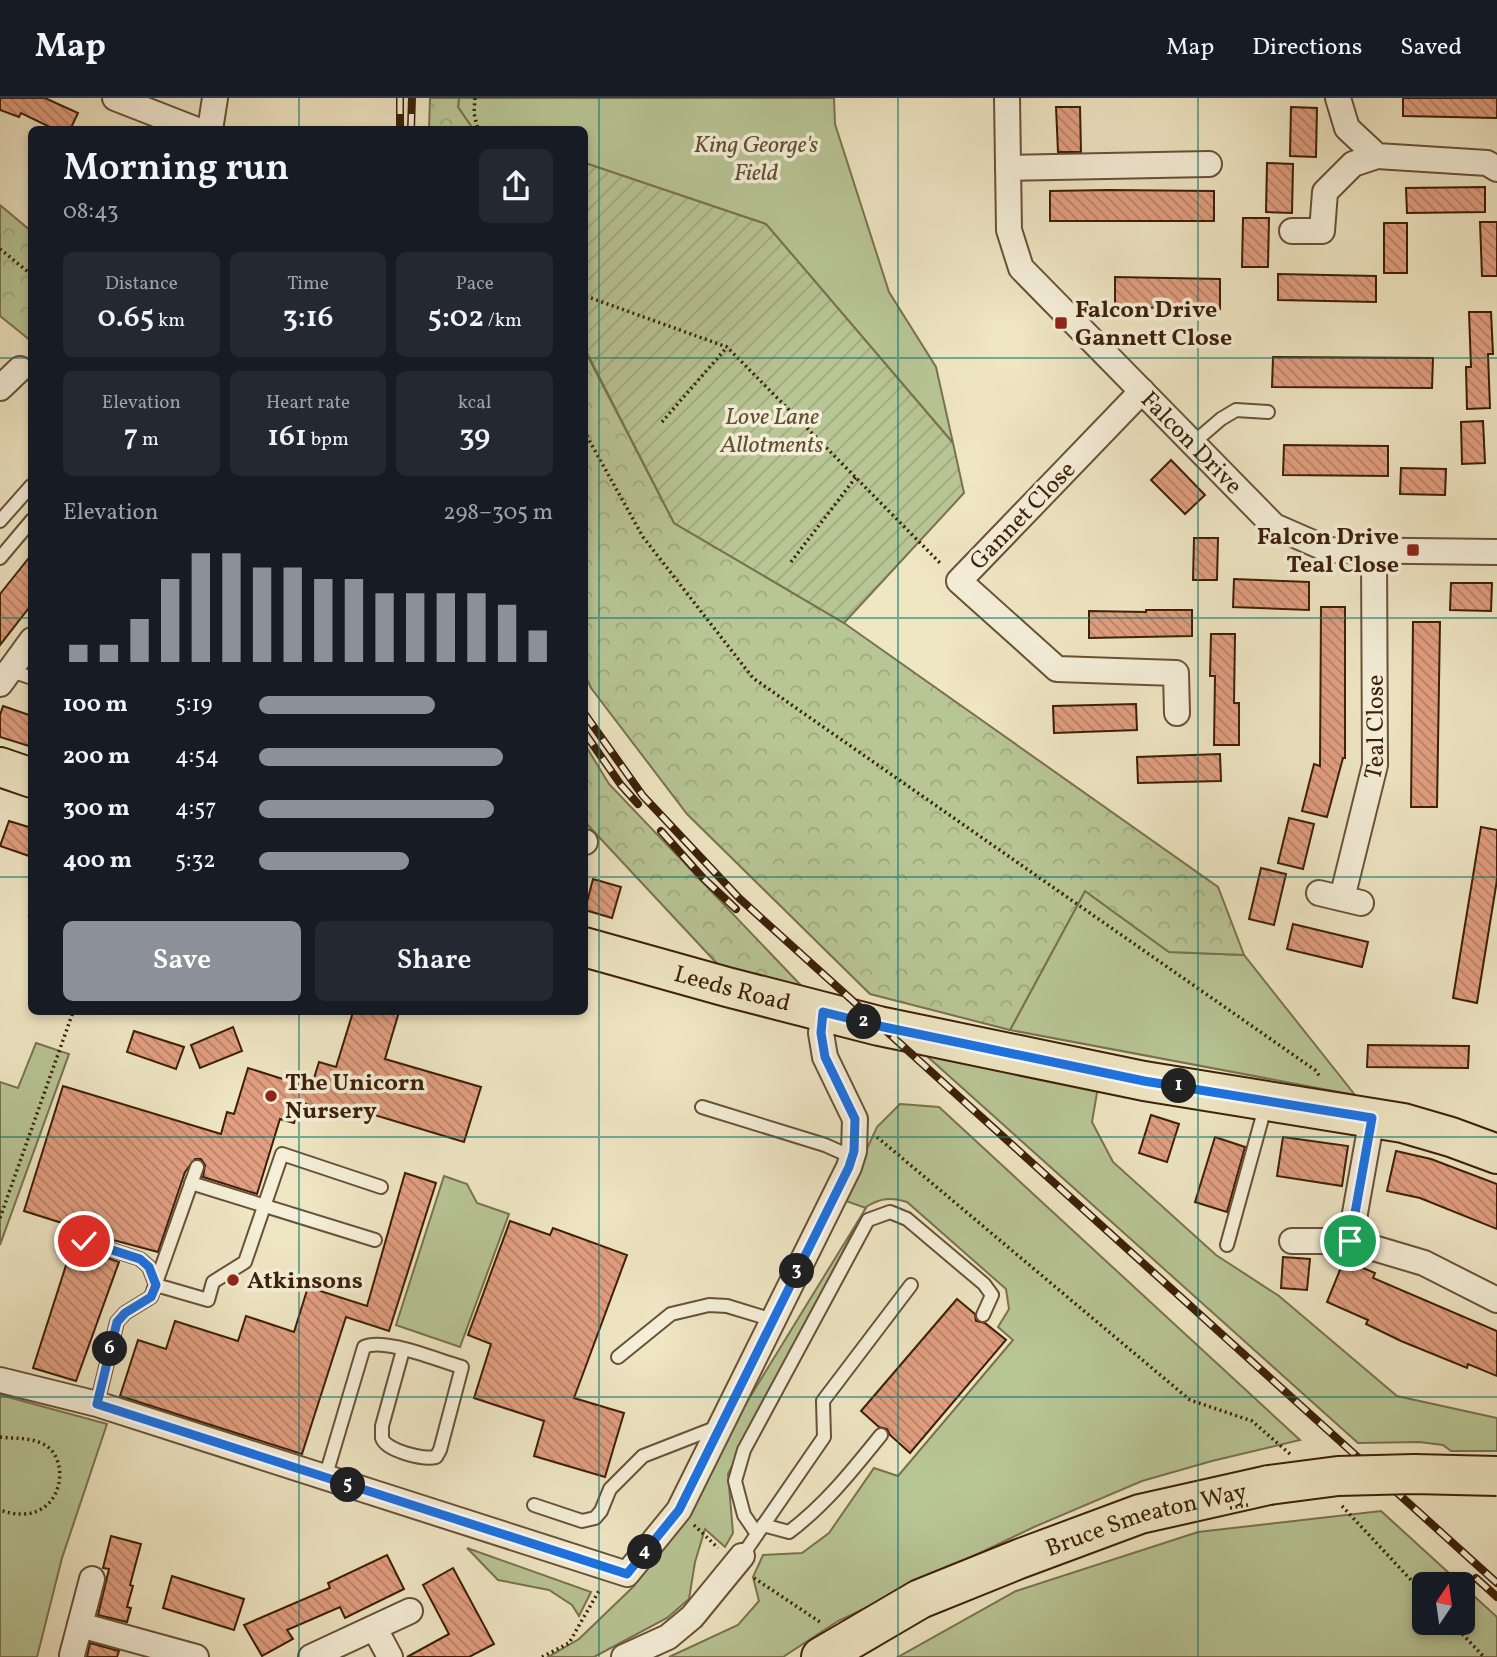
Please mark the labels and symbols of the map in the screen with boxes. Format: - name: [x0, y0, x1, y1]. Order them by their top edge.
- park label: King George's Field: [694, 129, 818, 191]
- place label: Falcon Drive Gannett Close: [1075, 294, 1232, 356]
- marker: Falcon Drive Gannett Close: [1053, 315, 1069, 331]
- street label: Falcon Drive: [1132, 384, 1249, 503]
- park label: Love Lane Allotments: [720, 401, 824, 463]
- street label: Gannet Close: [963, 454, 1084, 579]
- place label: Falcon Drive Teal Close: [1257, 521, 1399, 583]
- marker: Falcon Drive Teal Close: [1405, 542, 1421, 558]
- street label: Teal Close: [1357, 674, 1394, 784]
- street label: Leeds Road: [670, 958, 794, 1022]
- pin: 2: [846, 1004, 882, 1040]
- place label: The Unicorn Nursery: [285, 1067, 425, 1129]
- pin: 1: [1162, 1068, 1196, 1104]
- marker: The Unicorn Nursery: [263, 1088, 279, 1104]
- pin: [54, 1211, 114, 1271]
- pin: [1320, 1211, 1380, 1271]
- pin: 3: [780, 1254, 814, 1288]
- place label: Atkinsons: [247, 1265, 363, 1299]
- marker: Atkinsons: [225, 1272, 241, 1288]
- pin: 6: [92, 1332, 128, 1366]
- pin: 5: [330, 1468, 366, 1502]
- street label: Bruce Smeaton Way: [1041, 1475, 1250, 1567]
- pin: 4: [628, 1534, 662, 1570]
- north arrow: [1412, 1572, 1475, 1634]

